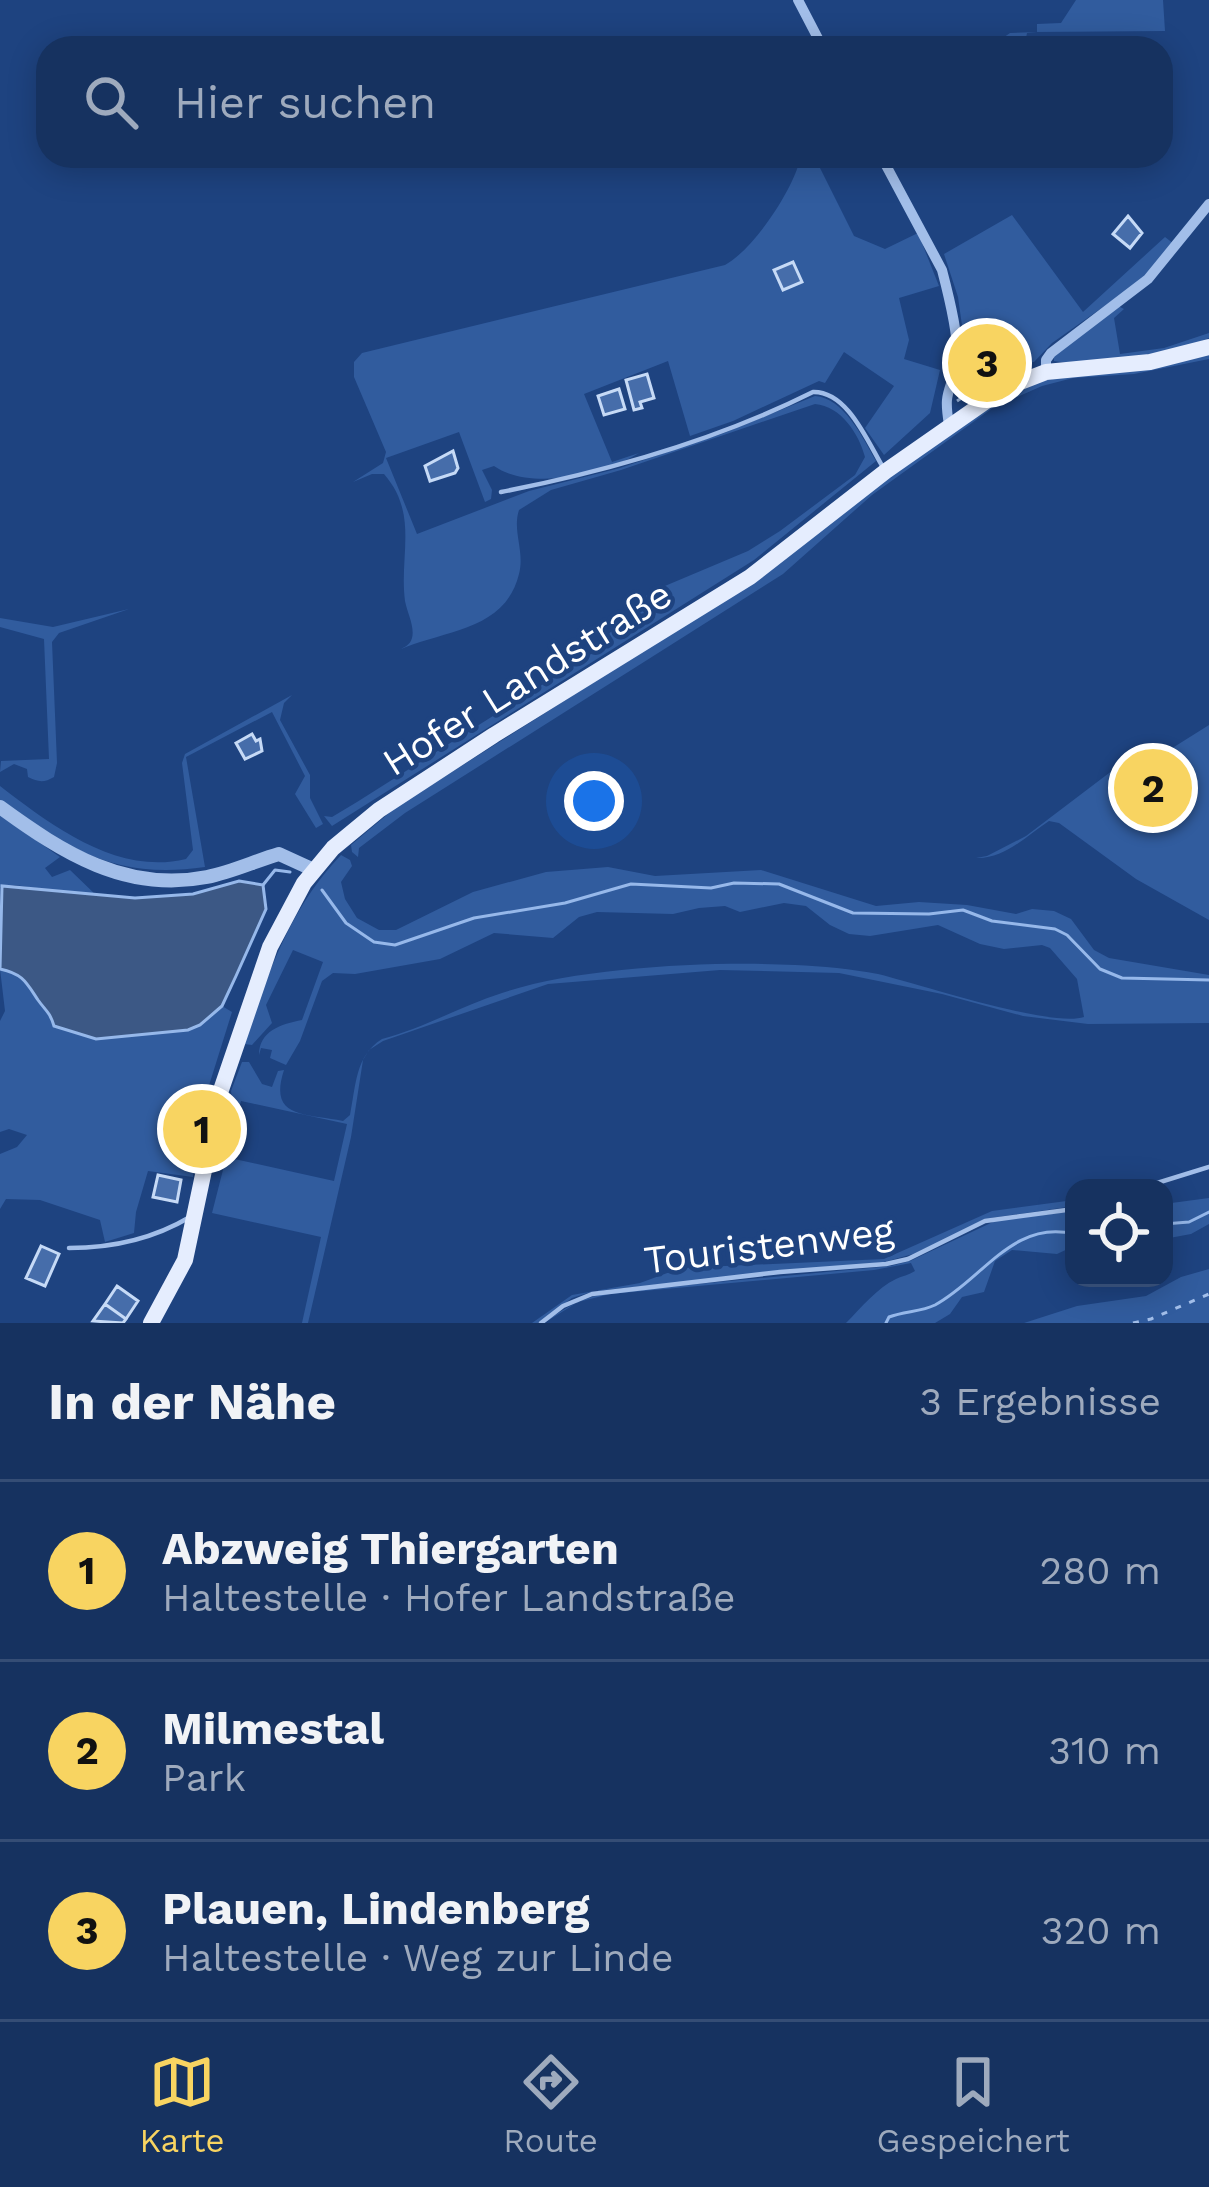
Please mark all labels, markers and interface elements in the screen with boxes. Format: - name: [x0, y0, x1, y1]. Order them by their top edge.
- search box: [36, 36, 1173, 168]
- icon: search: [78, 69, 144, 135]
- text: Hier suchen: [174, 76, 436, 129]
- pin: 3: [948, 318, 1026, 408]
- street label: Hofer Landstraße: [374, 571, 680, 785]
- pin: 2: [1114, 743, 1192, 833]
- your location: [564, 771, 624, 831]
- pin: 1: [163, 1084, 241, 1174]
- map controls: [1065, 1179, 1173, 1287]
- button: locate: [1065, 1179, 1173, 1287]
- street label: Touristenweg: [641, 1207, 897, 1283]
- text: In der Nähe: [48, 1372, 336, 1431]
- text: 3 Ergebnisse: [919, 1379, 1161, 1424]
- text: Abzweig Thiergarten: [162, 1522, 619, 1575]
- text: 1: [79, 1548, 95, 1593]
- text: 280 m: [1040, 1548, 1161, 1593]
- text: Haltestelle · Hofer Landstraße: [162, 1575, 736, 1620]
- text: Milmestal: [162, 1702, 384, 1755]
- text: 2: [75, 1728, 99, 1773]
- text: 310 m: [1048, 1728, 1161, 1773]
- text: Park: [162, 1755, 246, 1800]
- text: Plauen, Lindenberg: [162, 1882, 590, 1935]
- text: 3: [75, 1908, 99, 1953]
- text: 320 m: [1041, 1908, 1161, 1953]
- text: Haltestelle · Weg zur Linde: [162, 1935, 673, 1980]
- tab: Karte: [139, 2049, 225, 2160]
- tab: Route: [503, 2049, 598, 2160]
- tab: Gespeichert: [877, 2049, 1070, 2160]

